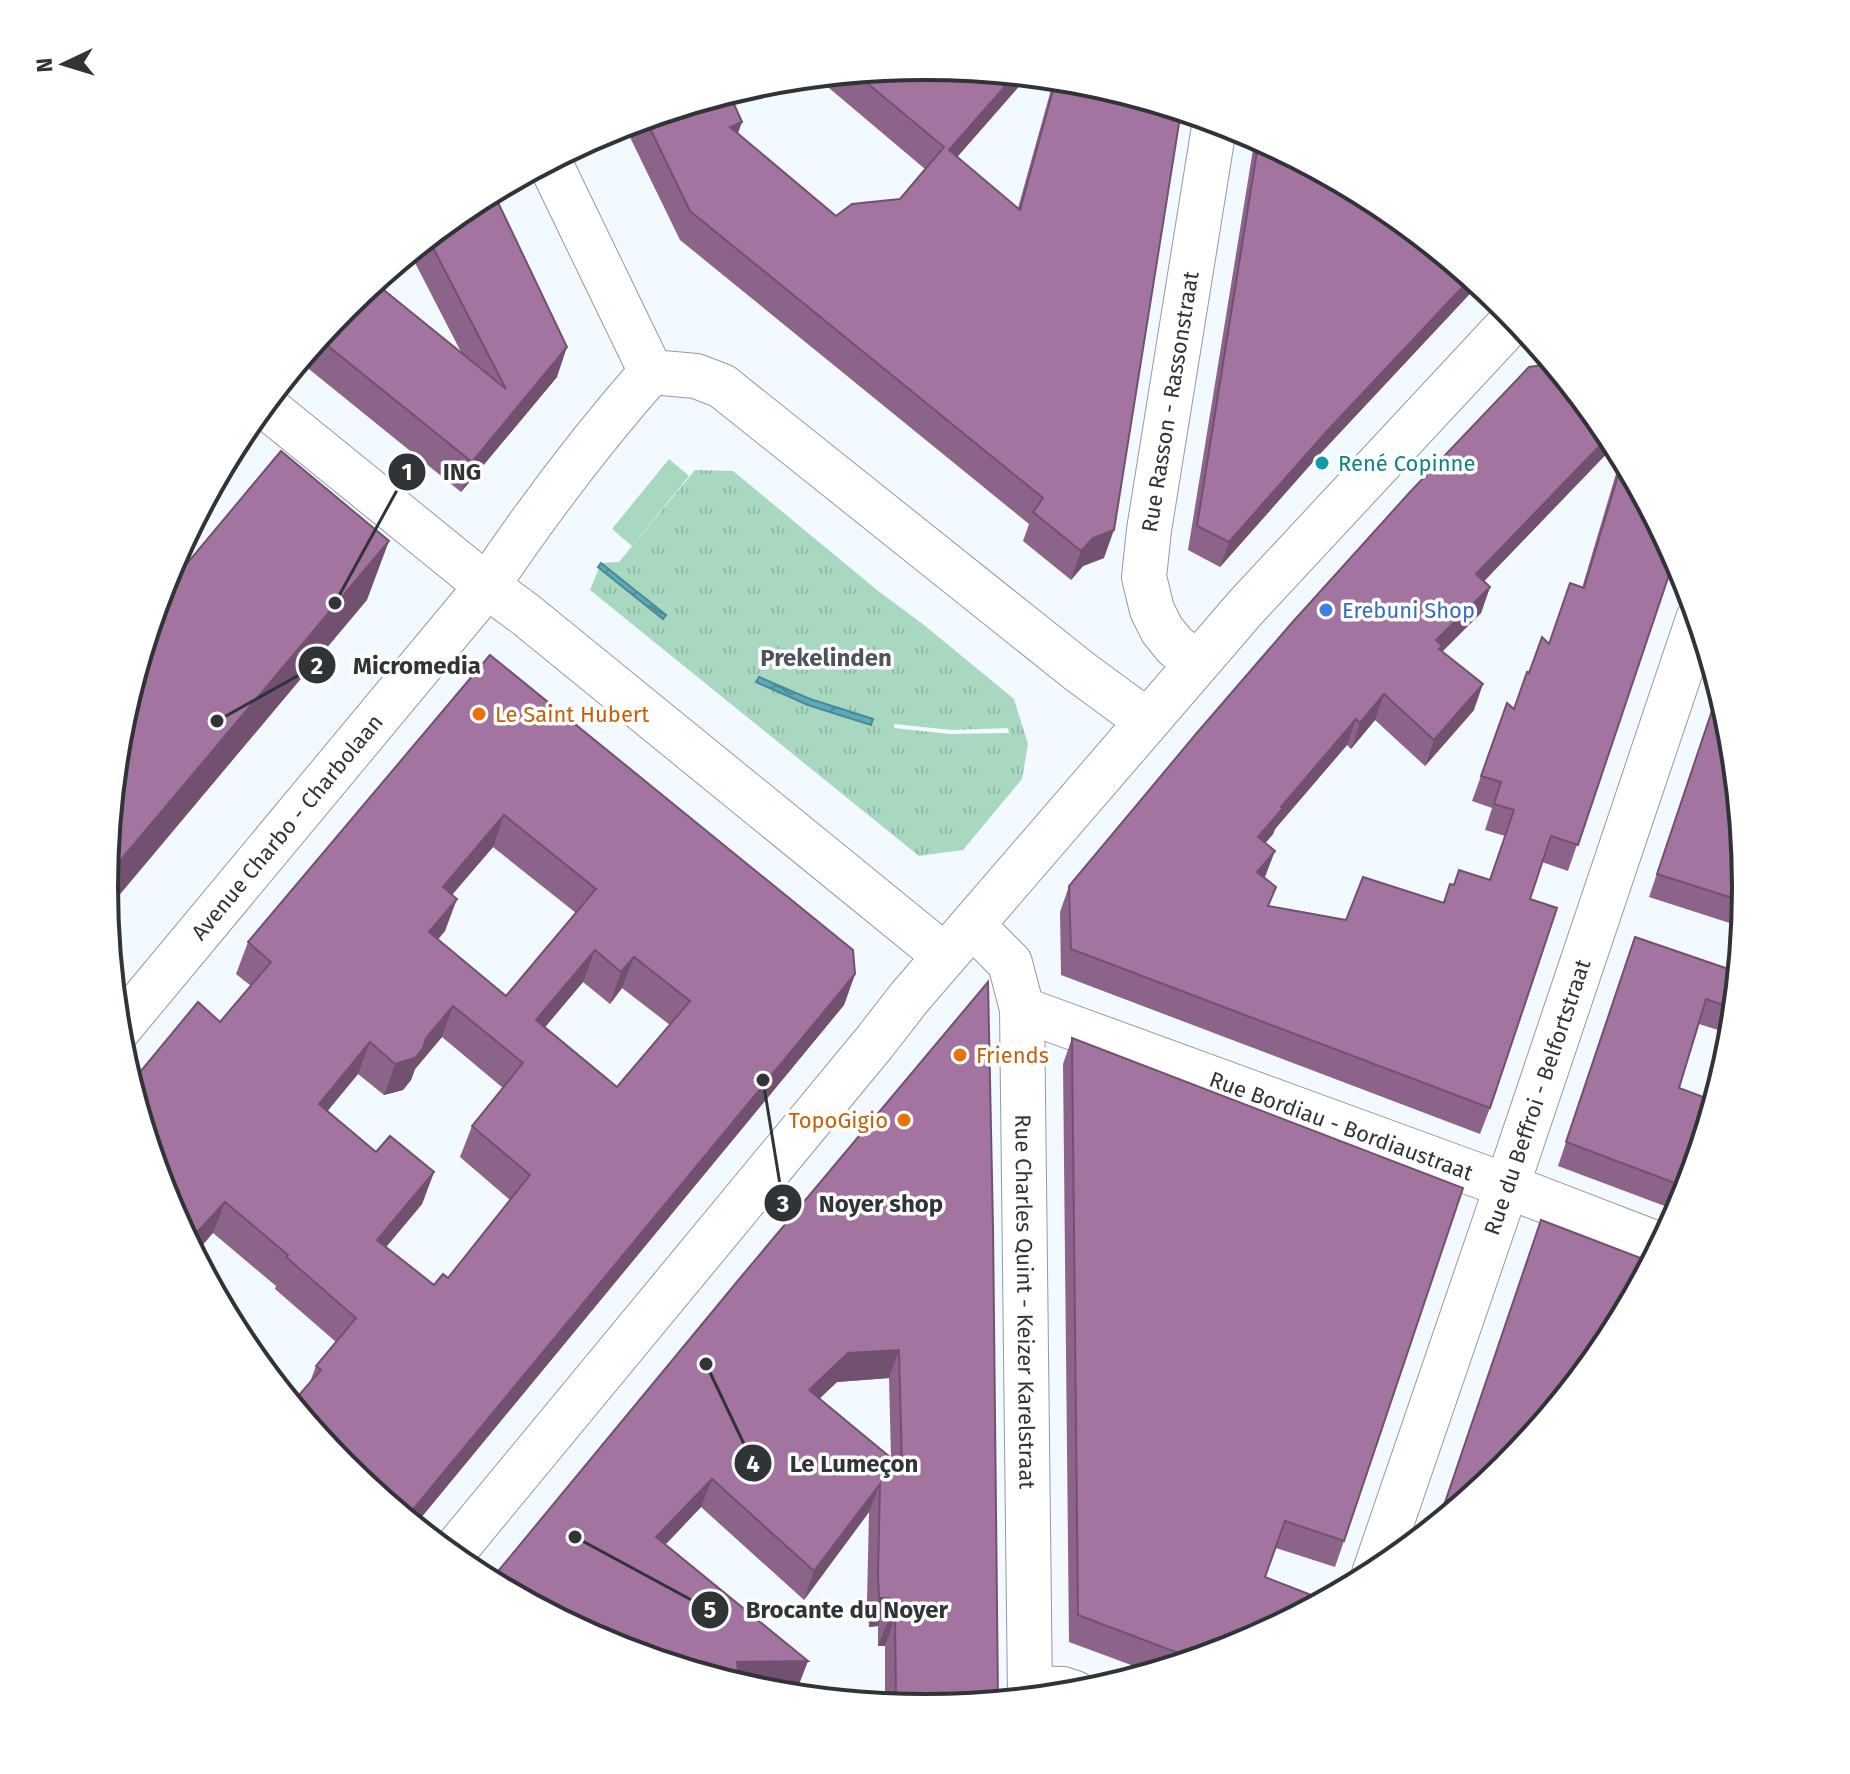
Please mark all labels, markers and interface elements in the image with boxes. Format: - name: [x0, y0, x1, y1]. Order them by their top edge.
- north arrow: [24, 24, 104, 104]
- text: N: [31, 57, 59, 74]
- street label: Rue Rasson - Rassonstraat: [1136, 269, 1205, 534]
- callout: ING: [387, 448, 497, 496]
- place label: René Copinne: [1338, 450, 1475, 477]
- marker: René Copinne: [1313, 454, 1331, 472]
- text: 1: [401, 458, 413, 486]
- text: ING: [443, 458, 481, 486]
- place label: Erebuni Shop: [1342, 597, 1475, 624]
- marker: Erebuni Shop: [1317, 601, 1335, 619]
- callout: Micromedia: [297, 641, 496, 689]
- district label: Prekelinden: [760, 644, 892, 672]
- text: 2: [311, 652, 323, 680]
- text: Micromedia: [353, 652, 481, 680]
- place label: Le Saint Hubert: [495, 701, 649, 728]
- marker: Le Saint Hubert: [470, 705, 488, 723]
- street label: Avenue Charbo - Charbolaan: [186, 709, 389, 946]
- street label: Rue du Beffroi - Belfortstraat: [1478, 956, 1596, 1239]
- place label: Friends: [976, 1042, 1049, 1069]
- marker: Friends: [951, 1046, 969, 1064]
- street label: Rue Bordiau - Bordiaustraat: [1206, 1066, 1477, 1187]
- place label: TopoGigio: [788, 1107, 888, 1134]
- marker: TopoGigio: [895, 1111, 913, 1129]
- street label: Rue Charles Quint - Keizer Karelstraat: [1009, 1114, 1041, 1489]
- callout: Noyer shop: [763, 1179, 960, 1227]
- text: 3: [776, 1190, 789, 1218]
- text: Noyer shop: [819, 1190, 943, 1218]
- callout: Le Lumeçon: [733, 1439, 934, 1487]
- text: 4: [746, 1450, 760, 1478]
- text: Le Lumeçon: [790, 1450, 918, 1479]
- callout: Brocante du Noyer: [690, 1586, 964, 1634]
- text: 5: [704, 1596, 717, 1624]
- text: Brocante du Noyer: [746, 1596, 949, 1624]

